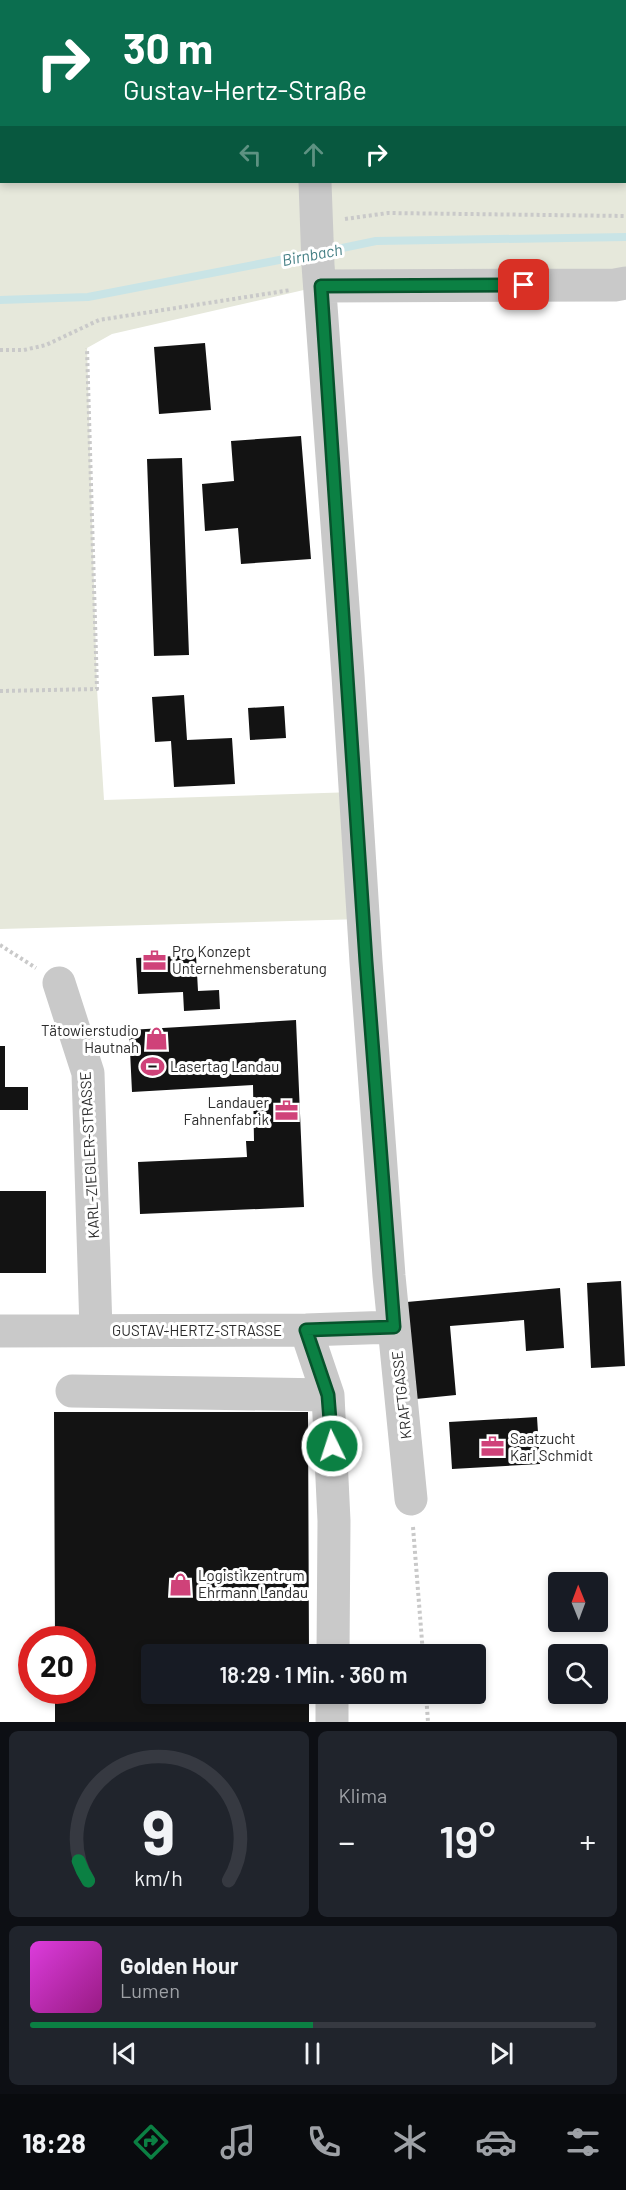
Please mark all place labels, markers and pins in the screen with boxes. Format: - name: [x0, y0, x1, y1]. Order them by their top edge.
- pin: [498, 259, 549, 310]
- place label: Pro Konzept Unternehmensberatung: [172, 942, 327, 977]
- office icon: Pro Konzept Unternehmensberatung: [141, 947, 167, 973]
- place label: Tätowierstudio Hautnah: [41, 1021, 139, 1056]
- shop icon: Tätowierstudio Hautnah: [144, 1026, 170, 1052]
- sports icon: Lasertag Landau: [139, 1053, 165, 1079]
- place label: Lasertag Landau: [170, 1057, 279, 1075]
- place label: Landauer Fahnenfabrik: [183, 1093, 270, 1128]
- office icon: Landauer Fahnenfabrik: [274, 1098, 300, 1124]
- place label: Saatzucht Karl Schmidt: [510, 1429, 593, 1464]
- office icon: Saatzucht Karl Schmidt: [479, 1434, 505, 1460]
- place label: Logistikzentrum Ehrmann Landau: [198, 1566, 308, 1601]
- shop icon: Logistikzentrum Ehrmann Landau: [167, 1571, 193, 1597]

